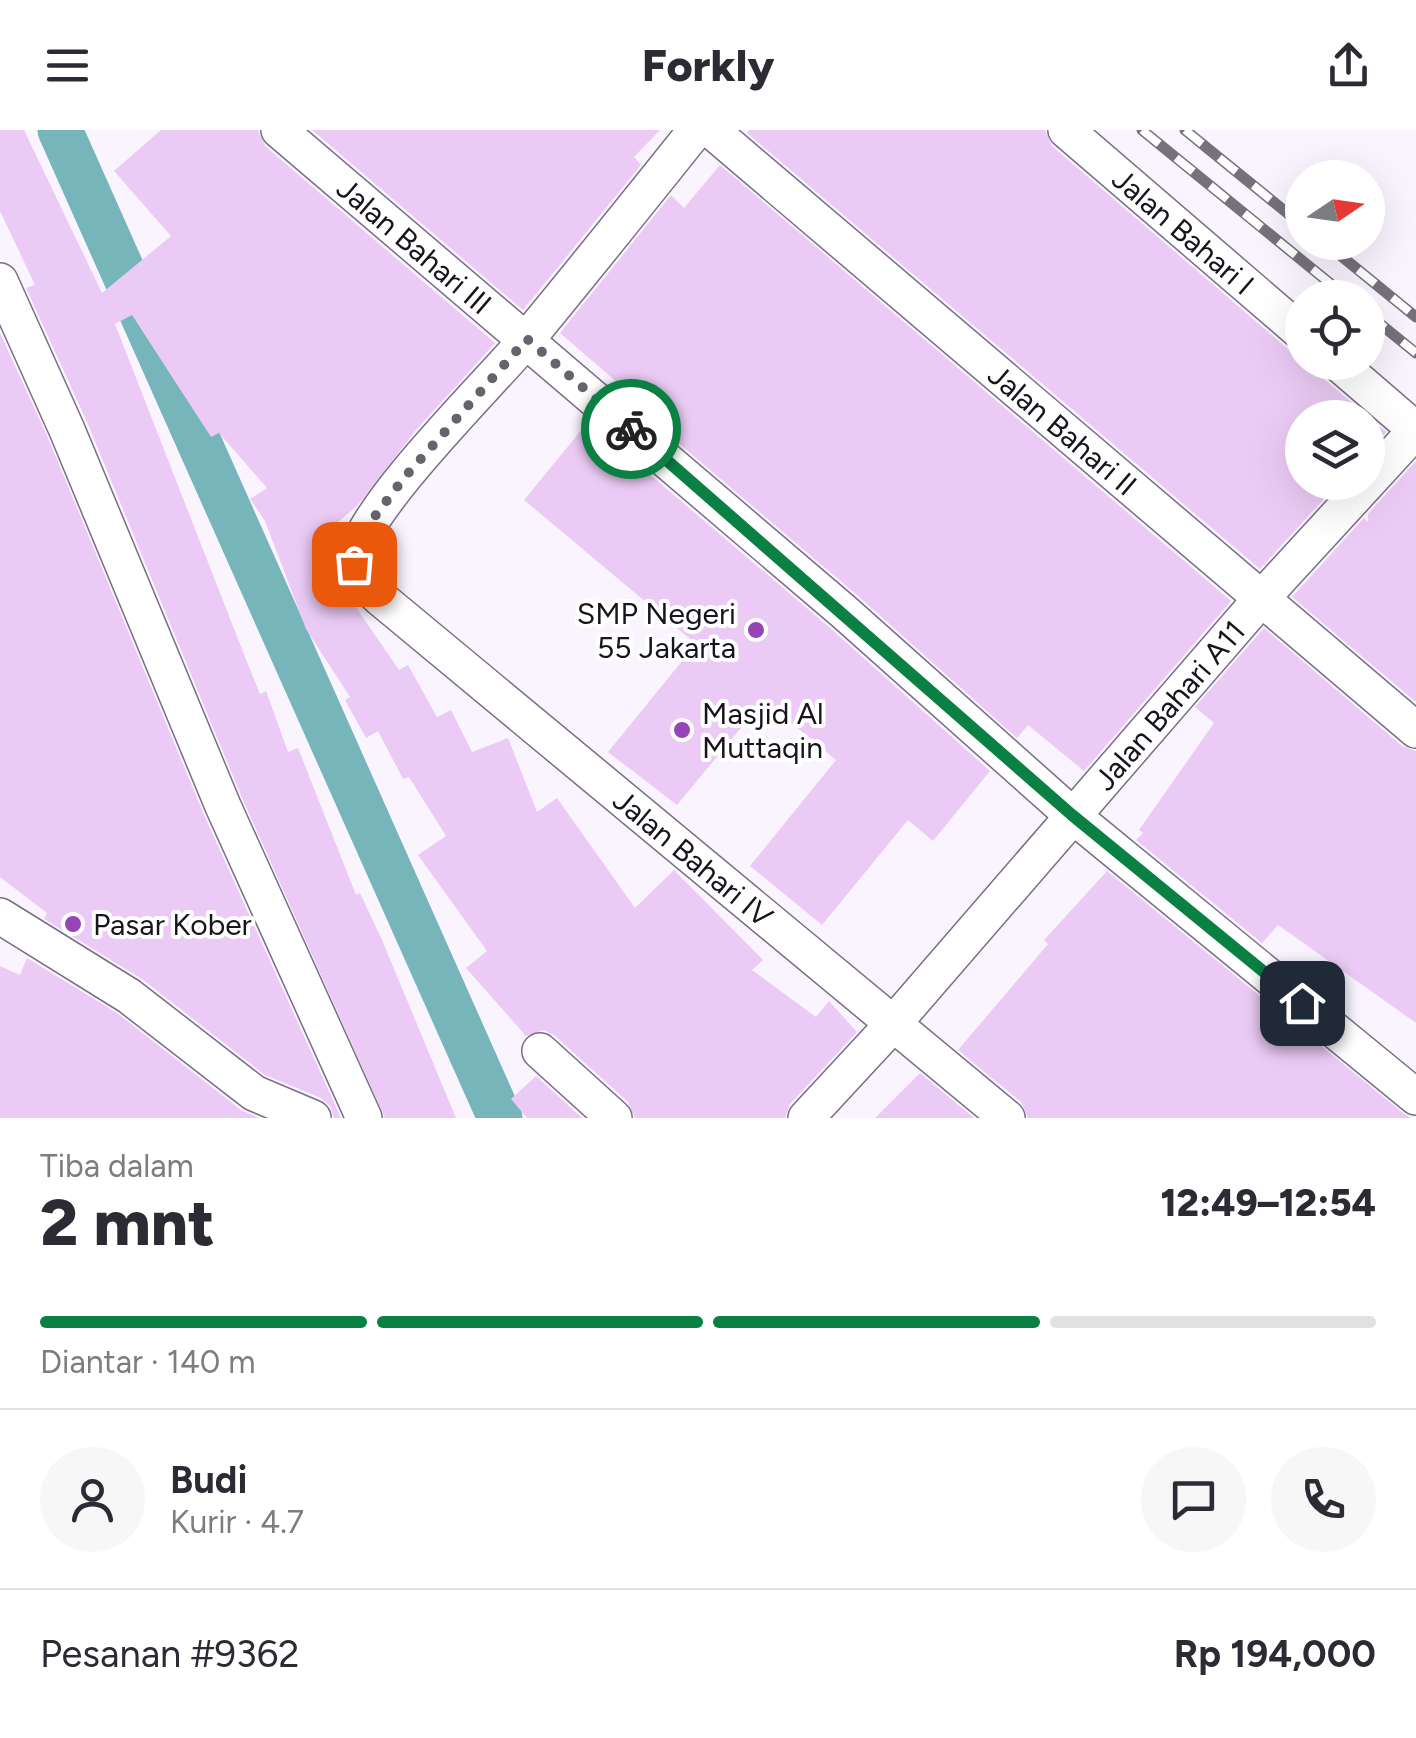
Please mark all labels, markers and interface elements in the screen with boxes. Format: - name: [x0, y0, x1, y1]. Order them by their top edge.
- icon: menu: [40, 38, 95, 93]
- text: Forkly: [642, 38, 774, 92]
- icon: share: [1321, 38, 1376, 93]
- street label: Jalan Bahari I: [1105, 160, 1262, 302]
- north arrow: [1285, 160, 1385, 260]
- map controls: [1285, 160, 1385, 500]
- street label: Jalan Bahari III: [330, 169, 499, 322]
- button: locate: [1285, 280, 1385, 380]
- street label: Jalan Bahari II: [981, 356, 1145, 503]
- courier: [581, 379, 681, 479]
- button: layers: [1285, 400, 1385, 500]
- icon: bike: [604, 402, 659, 457]
- pin: [312, 522, 397, 607]
- icon: bag: [327, 537, 382, 592]
- place label: SMP Negeri 55 Jakarta: [577, 595, 736, 666]
- street label: Jalan Bahari A11: [1086, 613, 1253, 797]
- marker: SMP Negeri 55 Jakarta: [745, 619, 767, 641]
- place label: Masjid Al Muttaqin: [702, 695, 824, 766]
- marker: Masjid Al Muttaqin: [671, 719, 693, 741]
- street label: Jalan Bahari IV: [606, 781, 781, 935]
- place label: Pasar Kober: [93, 906, 252, 943]
- marker: Pasar Kober: [62, 913, 84, 935]
- pin: [1260, 961, 1345, 1046]
- icon: home: [1275, 976, 1330, 1031]
- text: Tiba dalam: [40, 1147, 194, 1185]
- text: 12:49–12:54: [1160, 1180, 1376, 1226]
- text: 2 mnt: [40, 1183, 215, 1261]
- text: Diantar · 140 m: [40, 1343, 255, 1381]
- button: person: [40, 1447, 145, 1552]
- button: chat: [1141, 1447, 1246, 1552]
- button: phone: [1271, 1447, 1376, 1552]
- text: Budi: [170, 1457, 247, 1503]
- text: Kurir · 4.7: [170, 1503, 304, 1541]
- text: Pesanan #9362: [40, 1631, 299, 1677]
- text: Rp 194,000: [1174, 1631, 1376, 1677]

